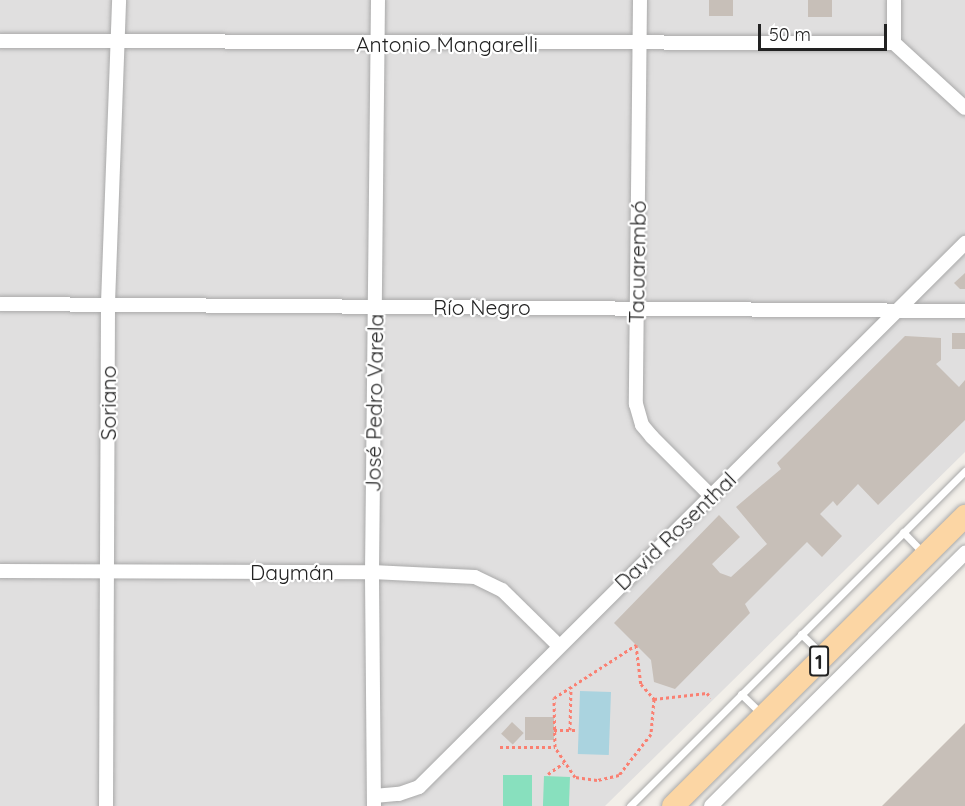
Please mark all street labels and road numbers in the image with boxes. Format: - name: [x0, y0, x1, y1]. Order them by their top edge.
- street label: Antonio Mangarelli: [356, 31, 538, 57]
- street label: Tacuarembó: [623, 200, 651, 324]
- street label: Río Negro: [433, 294, 531, 320]
- street label: José Pedro Varela: [360, 314, 388, 492]
- street label: Soriano: [95, 366, 121, 440]
- street label: David Rosenthal: [609, 467, 741, 595]
- street label: Daymán: [250, 559, 334, 585]
- road number: 1: [808, 644, 830, 678]

